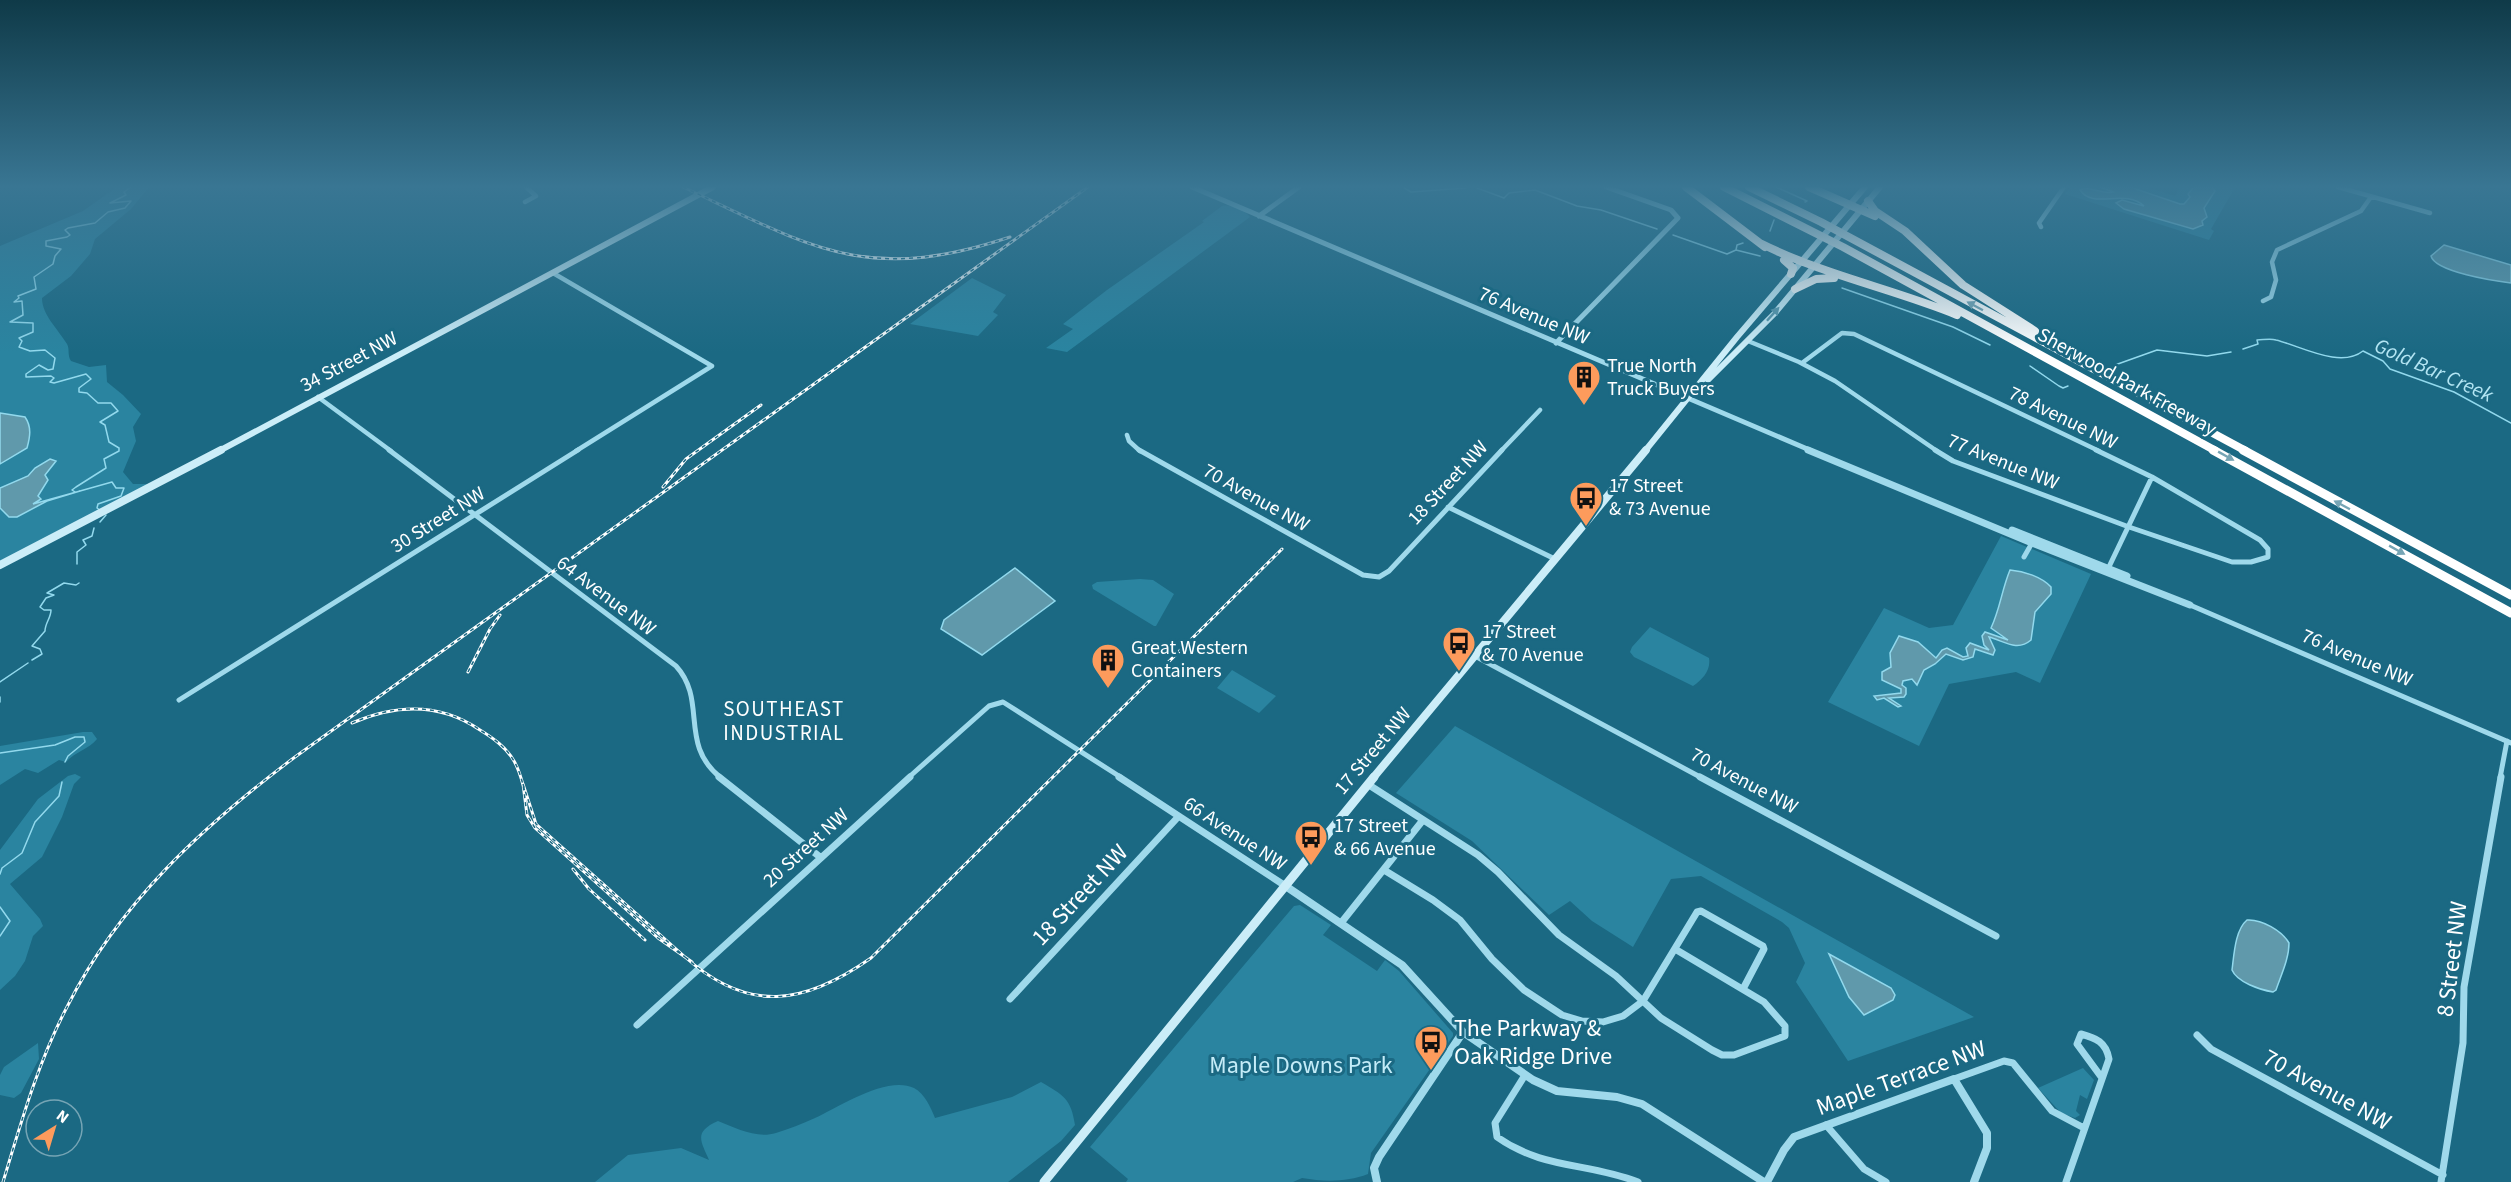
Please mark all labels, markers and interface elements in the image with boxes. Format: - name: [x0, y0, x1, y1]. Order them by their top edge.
- street label: 76 Avenue NW: [1474, 280, 1594, 352]
- one-way arrow: [1966, 301, 1984, 311]
- one-way arrow: [1766, 307, 1779, 322]
- street label: Sherwood Park Freeway: [2032, 321, 2222, 443]
- street label: 34 Street NW: [295, 324, 403, 399]
- water label: Gold Bar Creek: [2370, 330, 2499, 410]
- place label: True North Truck Buyers: [1607, 352, 1715, 403]
- building icon: True North Truck Buyers: [1566, 359, 1602, 406]
- street label: 78 Avenue NW: [2004, 380, 2122, 457]
- street label: 77 Avenue NW: [1943, 427, 2063, 497]
- street label: 18 Street NW: [1401, 434, 1495, 532]
- one-way arrow: [2218, 451, 2235, 461]
- street label: 70 Avenue NW: [1198, 457, 1315, 539]
- place label: 17 Street & 73 Avenue: [1609, 472, 1711, 523]
- street label: 30 Street NW: [385, 480, 491, 560]
- bus stop icon: 17 Street & 73 Avenue: [1568, 480, 1604, 527]
- one-way arrow: [2334, 500, 2351, 510]
- one-way arrow: [2389, 545, 2406, 555]
- street label: 64 Avenue NW: [550, 549, 662, 643]
- place label: 17 Street & 70 Avenue: [1482, 618, 1584, 669]
- street label: 76 Avenue NW: [2297, 622, 2417, 694]
- bus stop icon: 17 Street & 70 Avenue: [1441, 625, 1477, 672]
- place label: Great Western Containers: [1131, 634, 1248, 685]
- building icon: Great Western Containers: [1090, 642, 1126, 689]
- district label: SOUTHEAST INDUSTRIAL: [723, 694, 845, 748]
- street label: 17 Street NW: [1328, 701, 1418, 801]
- street label: 70 Avenue NW: [1685, 741, 1803, 821]
- street label: 66 Avenue NW: [1178, 790, 1292, 878]
- street label: 20 Street NW: [757, 802, 855, 894]
- place label: 17 Street & 66 Avenue: [1334, 812, 1436, 863]
- bus stop icon: 17 Street & 66 Avenue: [1293, 819, 1329, 866]
- street label: 18 Street NW: [1024, 836, 1137, 954]
- street label: 8 Street NW: [2428, 899, 2476, 1019]
- place label: The Parkway & Oak Ridge Drive: [1454, 1011, 1612, 1074]
- bus stop icon: The Parkway & Oak Ridge Drive: [1413, 1024, 1449, 1071]
- street label: Maple Terrace NW: [1811, 1031, 1991, 1125]
- street label: 70 Avenue NW: [2256, 1040, 2398, 1140]
- park label: Maple Downs Park: [1209, 1048, 1393, 1083]
- north arrow: [24, 1098, 84, 1158]
- text: N: [52, 1105, 73, 1129]

